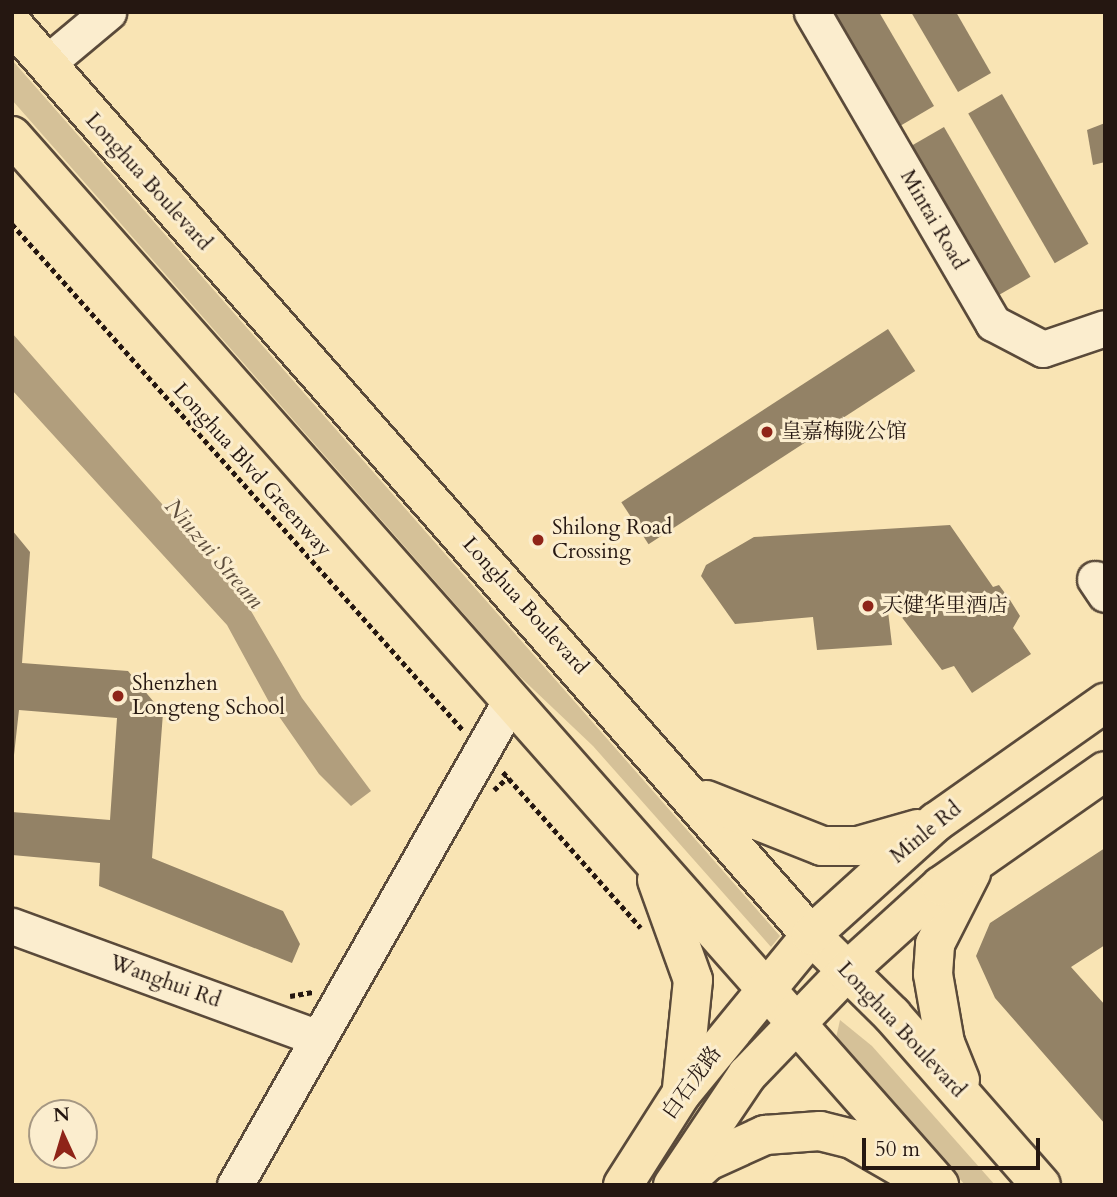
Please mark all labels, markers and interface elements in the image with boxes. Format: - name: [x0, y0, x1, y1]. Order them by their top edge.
- street label: Longhua Boulevard: [80, 108, 216, 256]
- street label: Mintai Road: [894, 166, 972, 274]
- street label: Longhua Blvd Greenway: [167, 378, 337, 562]
- place label: 皇嘉梅陇公馆: [781, 419, 907, 445]
- marker: 皇嘉梅陇公馆: [759, 424, 775, 440]
- water label: Niuzui Stream: [159, 493, 269, 615]
- place label: Shilong Road Crossing: [552, 515, 672, 565]
- street label: Longhua Boulevard: [457, 532, 593, 680]
- marker: Shilong Road Crossing: [530, 532, 546, 548]
- place label: 天健华里酒店: [882, 593, 1008, 619]
- marker: 天健华里酒店: [860, 598, 876, 614]
- place label: Shenzhen Longteng School: [132, 671, 285, 721]
- marker: Shenzhen Longteng School: [110, 688, 126, 704]
- street label: Minle Rd: [885, 797, 967, 869]
- street label: Wanghui Rd: [106, 950, 224, 1014]
- street label: Longhua Boulevard: [832, 957, 970, 1103]
- street label: 白石龙路: [657, 1042, 727, 1124]
- north arrow: [28, 1099, 98, 1169]
- text: N: [53, 1102, 71, 1129]
- scale bar: [865, 1124, 1044, 1168]
- text: 50 m: [875, 1135, 920, 1164]

